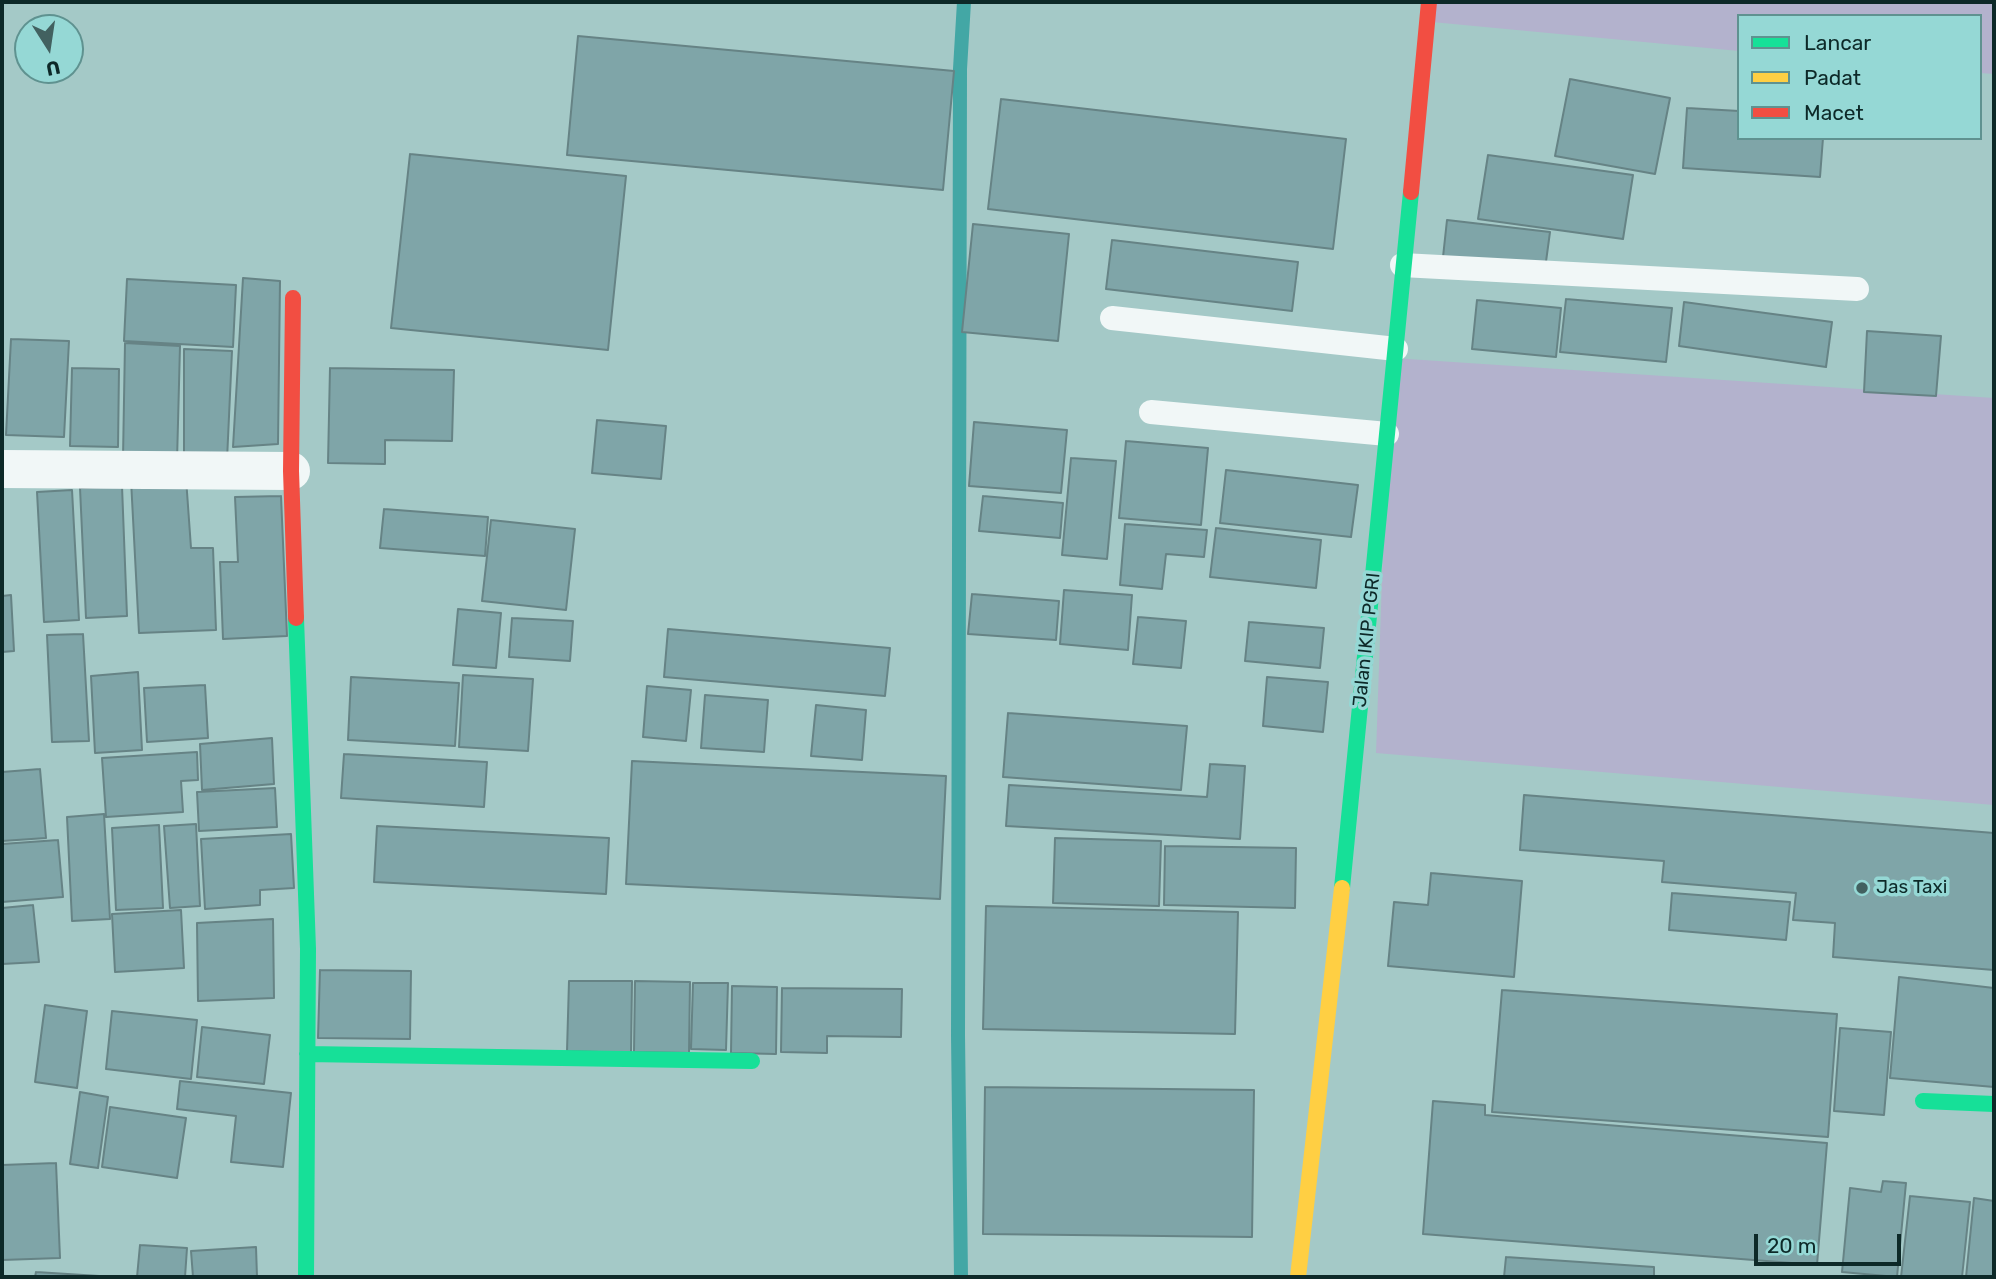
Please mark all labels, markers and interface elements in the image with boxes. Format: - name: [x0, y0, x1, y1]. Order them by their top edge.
- north arrow: [14, 14, 84, 84]
- legend: [1737, 14, 1982, 140]
- text: Lancar: [1804, 30, 1871, 55]
- text: U: [44, 55, 62, 81]
- text: Padat: [1804, 65, 1861, 90]
- text: Macet: [1804, 100, 1864, 125]
- street label: Jalan IKIP PGRI: [1349, 572, 1385, 708]
- place label: Jas Taxi: [1876, 877, 1947, 899]
- marker: Jas Taxi: [1854, 880, 1870, 896]
- scale bar: [1758, 1220, 1905, 1264]
- text: 20 m: [1767, 1233, 1816, 1258]

